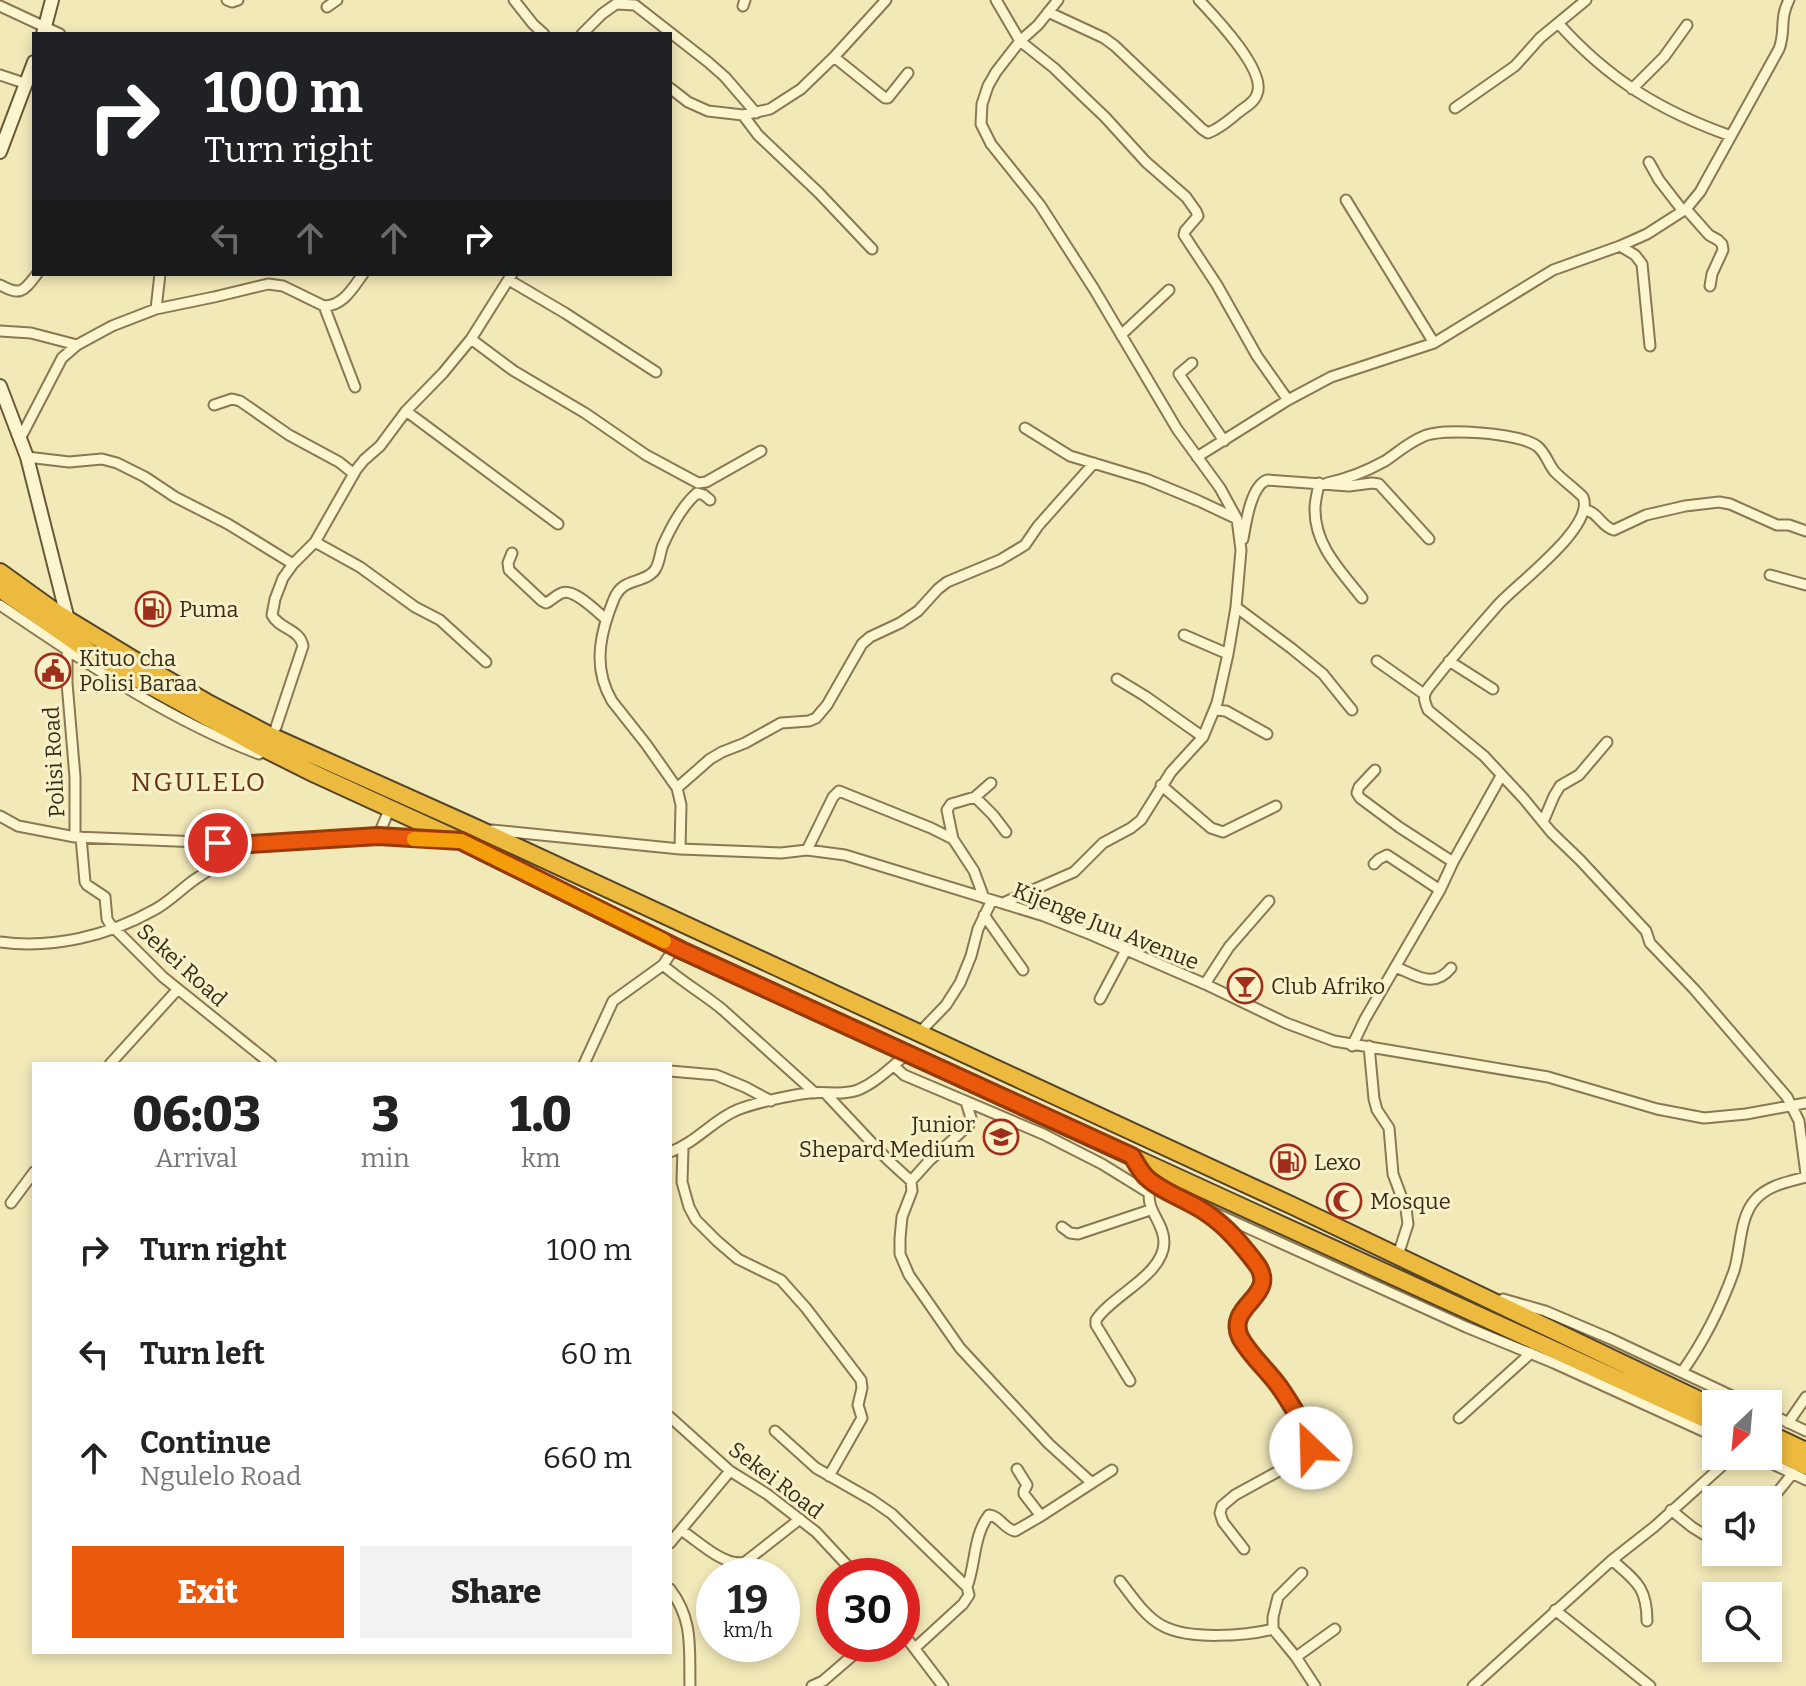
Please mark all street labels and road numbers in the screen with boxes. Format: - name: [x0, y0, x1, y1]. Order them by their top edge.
- street label: Polisi Road: [38, 706, 70, 818]
- street label: Kijenge Juu Avenue: [1009, 876, 1203, 976]
- street label: Sekei Road: [132, 918, 232, 1012]
- street label: Sekei Road: [723, 1436, 829, 1524]

